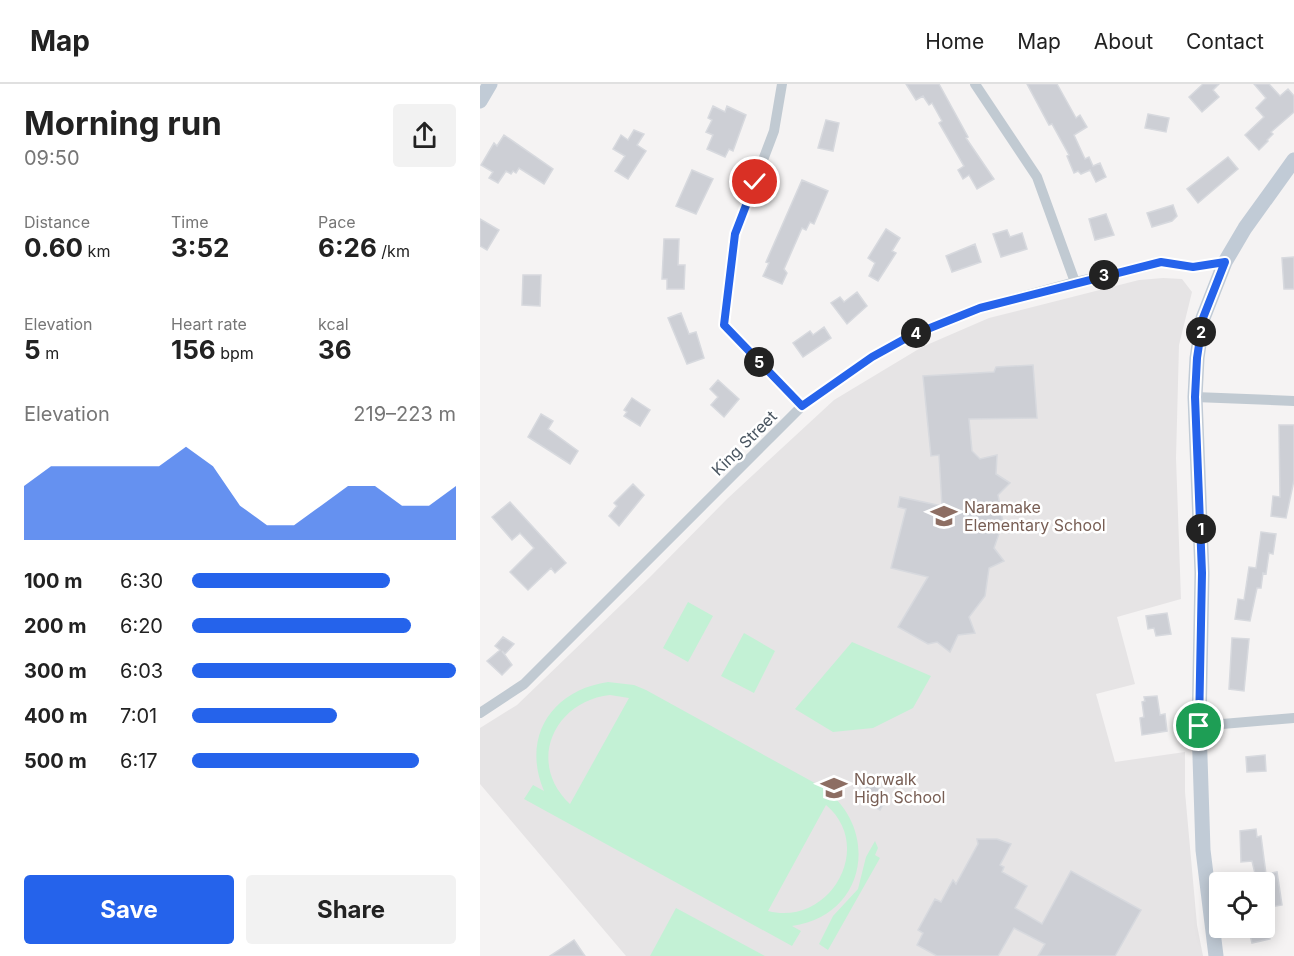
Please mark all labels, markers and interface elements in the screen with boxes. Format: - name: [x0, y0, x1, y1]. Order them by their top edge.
- text: Map: [30, 24, 90, 58]
- text: Home: [925, 29, 984, 54]
- text: Map: [1017, 29, 1061, 54]
- text: About: [1094, 29, 1153, 54]
- text: Contact: [1186, 29, 1264, 54]
- text: Morning run: [24, 103, 222, 143]
- button: share: [393, 104, 456, 167]
- text: 09:50: [24, 146, 80, 170]
- pin: [729, 156, 780, 207]
- icon: check: [738, 165, 771, 198]
- text: Distance: [24, 212, 90, 232]
- text: Time: [171, 212, 209, 232]
- text: Pace: [318, 212, 356, 232]
- text: 0.60: [24, 232, 83, 263]
- text: 3:52: [171, 232, 229, 263]
- text: 6:26: [318, 232, 377, 263]
- text: km: [83, 241, 110, 261]
- text: /km: [377, 241, 410, 261]
- pin: 3: [1089, 260, 1119, 290]
- text: 3: [1099, 265, 1109, 285]
- text: Elevation: [24, 314, 93, 334]
- text: Heart rate: [171, 314, 247, 334]
- text: kcal: [318, 314, 349, 334]
- pin: 2: [1186, 317, 1216, 347]
- pin: 4: [901, 318, 931, 348]
- text: 2: [1196, 322, 1206, 342]
- text: 4: [911, 323, 921, 343]
- text: 5: [24, 334, 41, 365]
- text: 156: [171, 334, 216, 365]
- text: 36: [318, 334, 352, 365]
- text: m: [41, 343, 59, 363]
- text: bpm: [216, 343, 254, 363]
- pin: 5: [744, 347, 774, 377]
- text: 5: [754, 352, 764, 372]
- text: Elevation: [24, 402, 110, 426]
- text: 219–223 m: [353, 402, 456, 426]
- street label: King Street: [707, 406, 781, 480]
- place label: Naramake Elementary School: [964, 497, 1106, 535]
- school or university icon: Naramake Elementary School: [929, 501, 959, 531]
- pin: 1: [1186, 514, 1216, 544]
- text: 1: [1198, 519, 1204, 539]
- text: 100 m: [24, 569, 83, 593]
- text: 6:30: [120, 569, 163, 593]
- text: 200 m: [24, 614, 87, 638]
- text: 6:20: [120, 614, 163, 638]
- text: 300 m: [24, 659, 87, 683]
- text: 6:03: [120, 659, 163, 683]
- pin: [1173, 700, 1224, 751]
- text: 400 m: [24, 704, 88, 728]
- text: 7:01: [120, 704, 157, 728]
- icon: arrive: [1182, 709, 1215, 742]
- text: 500 m: [24, 749, 87, 773]
- text: 6:17: [120, 749, 158, 773]
- place label: Norwalk High School: [854, 769, 945, 807]
- school or university icon: Norwalk High School: [819, 773, 849, 803]
- map controls: [1209, 872, 1275, 938]
- button: locate: [1209, 872, 1275, 938]
- button: Save: [24, 875, 234, 944]
- button: Share: [246, 875, 456, 944]

